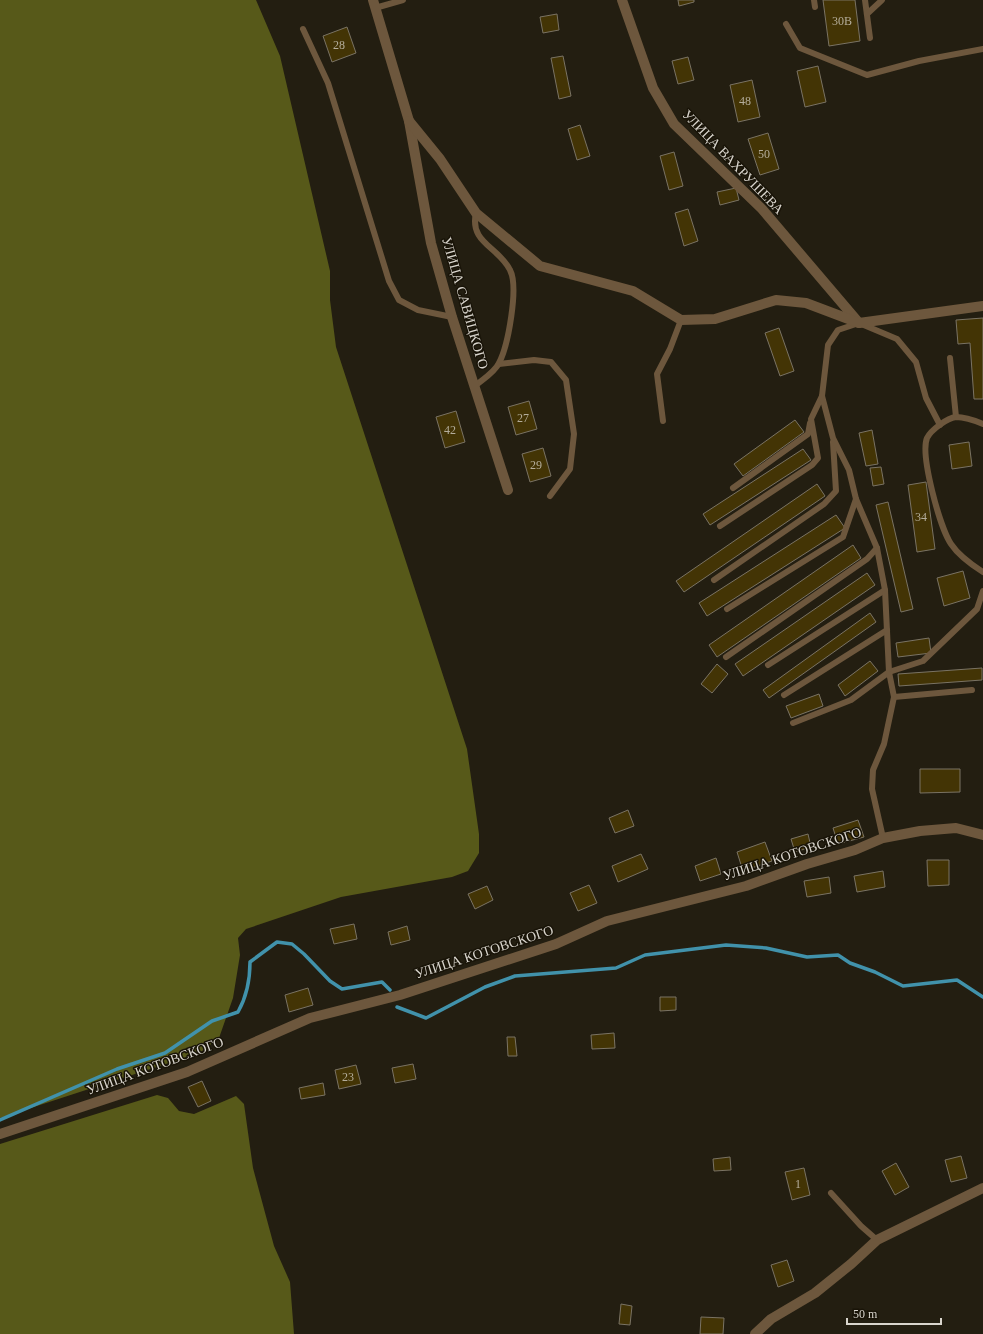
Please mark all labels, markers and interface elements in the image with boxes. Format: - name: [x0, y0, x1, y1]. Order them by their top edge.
- house number: 30В: [832, 14, 852, 28]
- house number: 28: [333, 38, 345, 52]
- house number: 48: [739, 94, 751, 108]
- street label: УЛИЦА ВАХРУШЕВА: [679, 107, 787, 218]
- house number: 50: [758, 147, 770, 161]
- street label: УЛИЦА САВИЦКОГО: [439, 235, 491, 371]
- house number: 27: [517, 411, 529, 425]
- house number: 42: [444, 423, 456, 437]
- house number: 29: [530, 458, 542, 472]
- house number: 34: [915, 510, 927, 524]
- street label: УЛИЦА КОТОВСКОГО: [721, 824, 863, 884]
- street label: УЛИЦА КОТОВСКОГО: [413, 922, 555, 982]
- street label: УЛИЦА КОТОВСКОГО: [84, 1034, 226, 1098]
- house number: 23: [342, 1070, 354, 1084]
- house number: 1: [795, 1177, 801, 1191]
- scale bar: [847, 1300, 941, 1326]
- text: 50 m: [853, 1307, 878, 1321]

